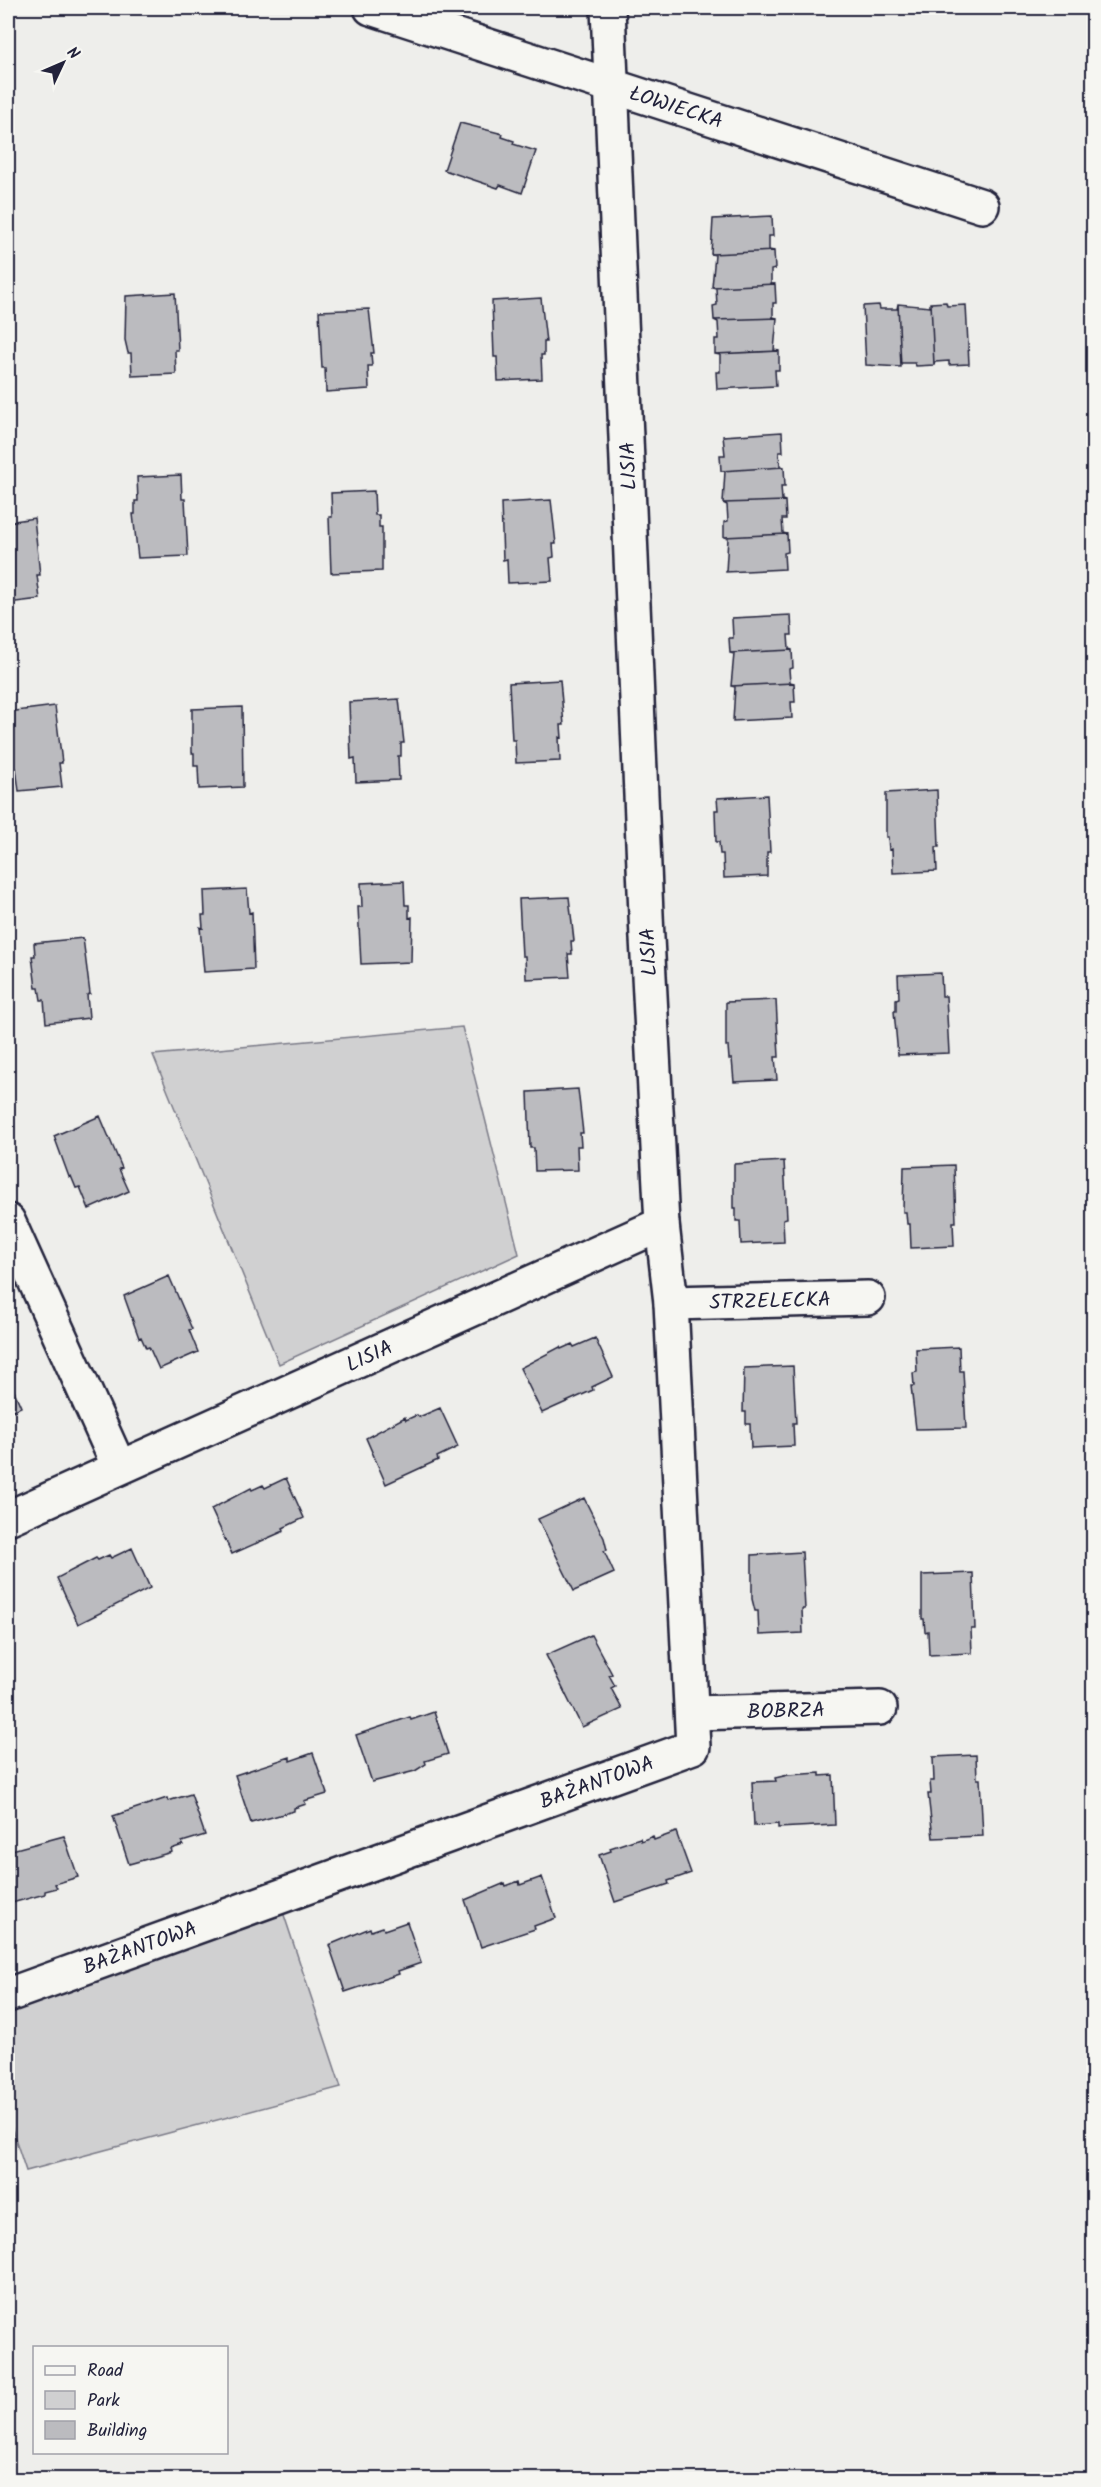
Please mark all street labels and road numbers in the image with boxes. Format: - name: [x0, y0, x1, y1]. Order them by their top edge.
- street label: ŁOWIECKA: [625, 78, 727, 139]
- street label: LISIA: [612, 441, 647, 491]
- street label: LISIA: [632, 927, 667, 977]
- street label: STRZELECKA: [709, 1284, 831, 1320]
- street label: LISIA: [341, 1332, 399, 1382]
- street label: BOBRZA: [747, 1694, 825, 1730]
- street label: BAŻANTOWA: [535, 1747, 659, 1819]
- street label: BAŻANTOWA: [78, 1913, 202, 1985]

